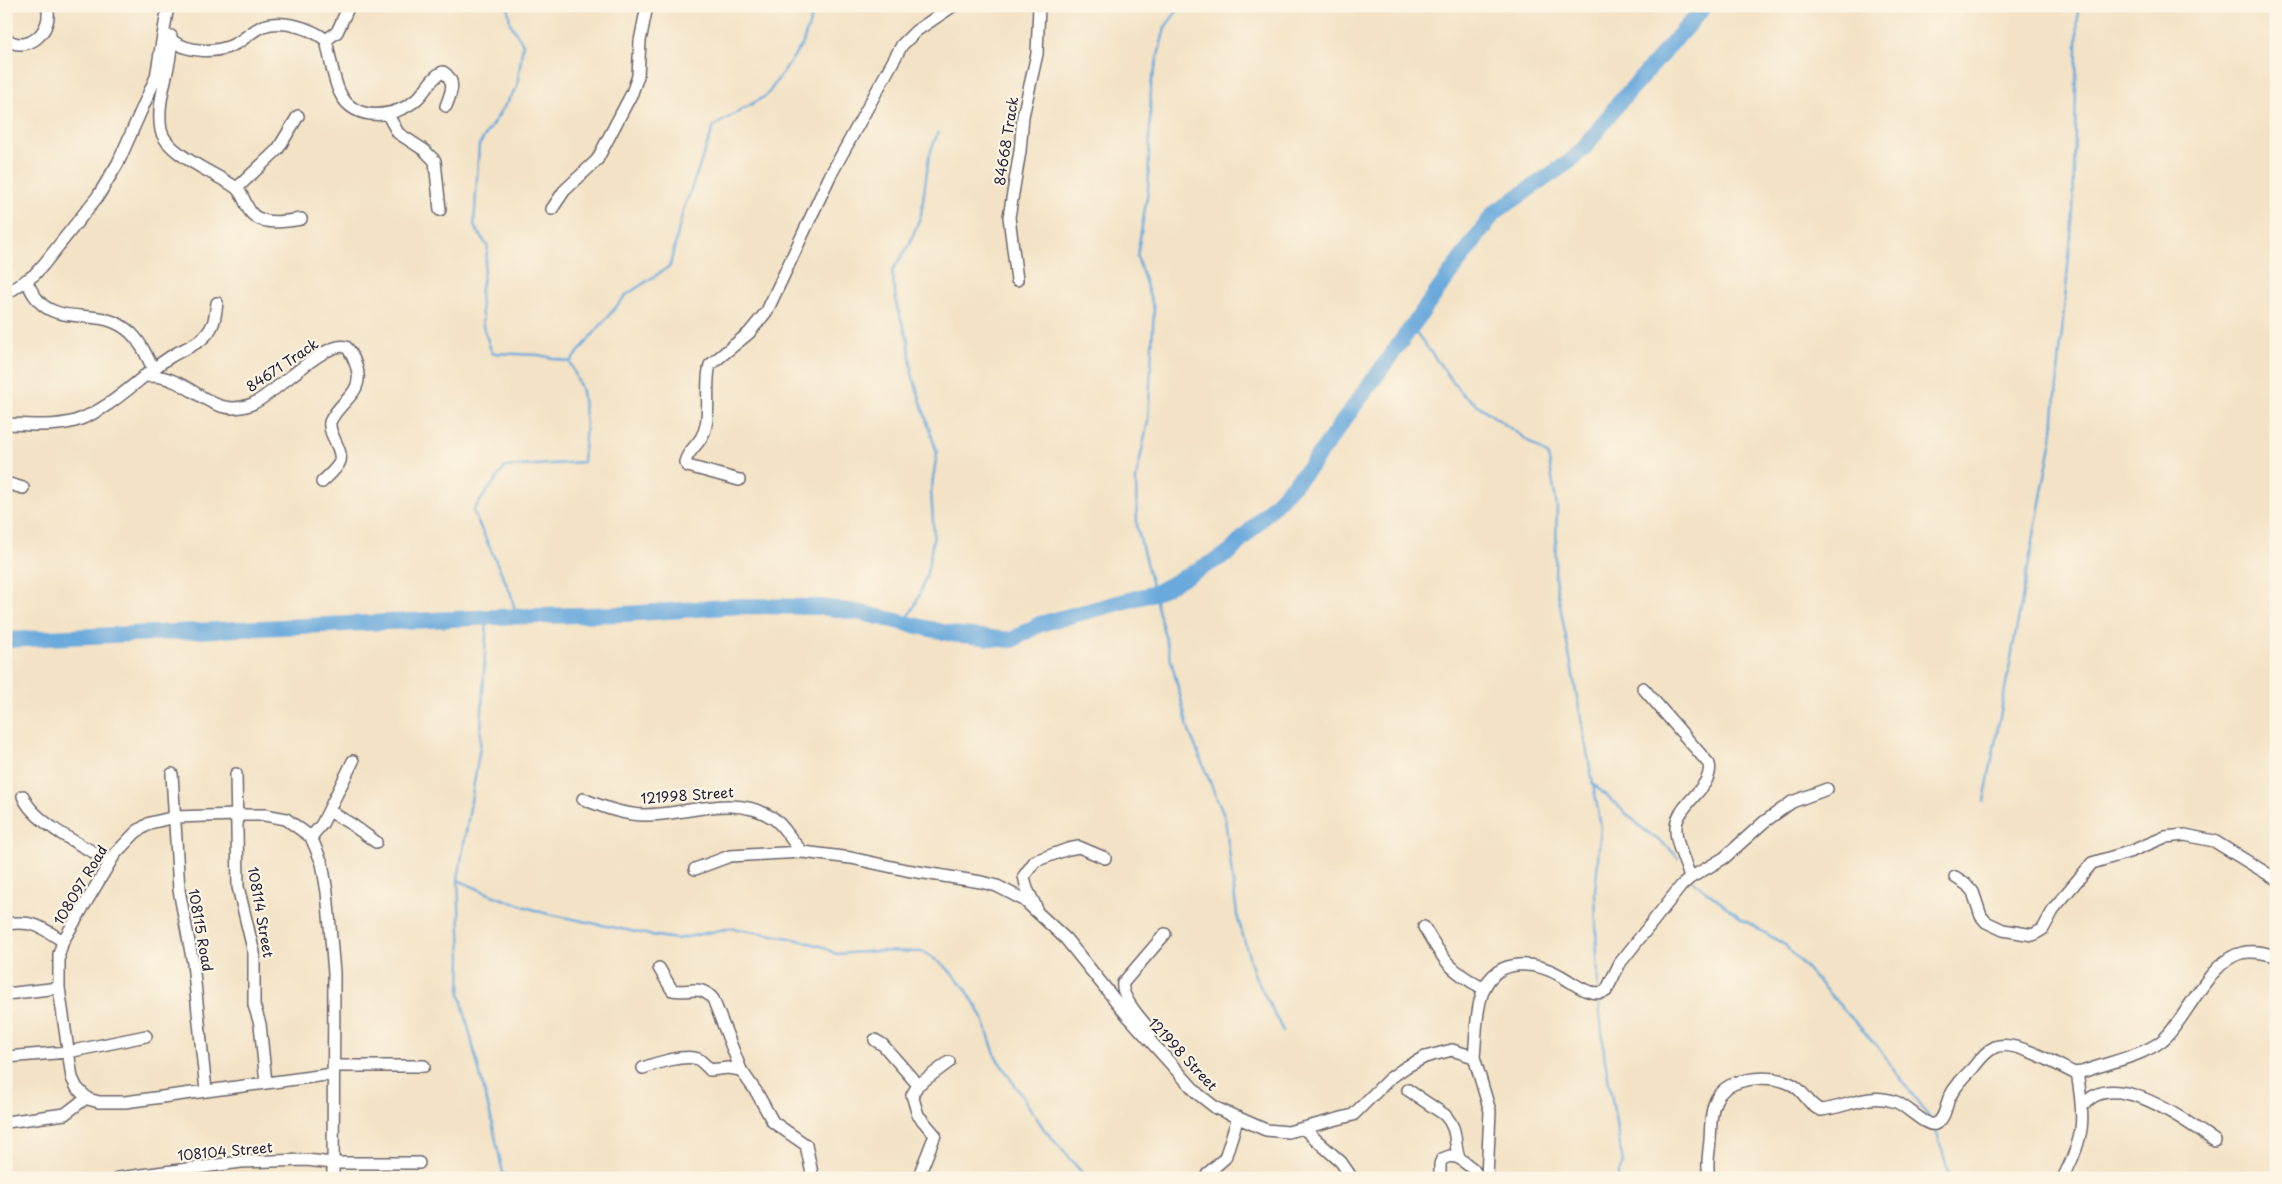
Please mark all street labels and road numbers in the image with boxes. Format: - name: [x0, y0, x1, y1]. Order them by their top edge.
- street label: 84668 Track: [989, 95, 1023, 187]
- street label: 84671 Track: [242, 333, 323, 397]
- street label: 121998 Street: [640, 781, 735, 809]
- street label: 108097 Road: [48, 841, 112, 929]
- street label: 108114 Street: [243, 865, 279, 959]
- street label: 108115 Road: [183, 887, 219, 973]
- street label: 121998 Street: [1144, 1013, 1223, 1096]
- street label: 108104 Street: [177, 1136, 274, 1166]

